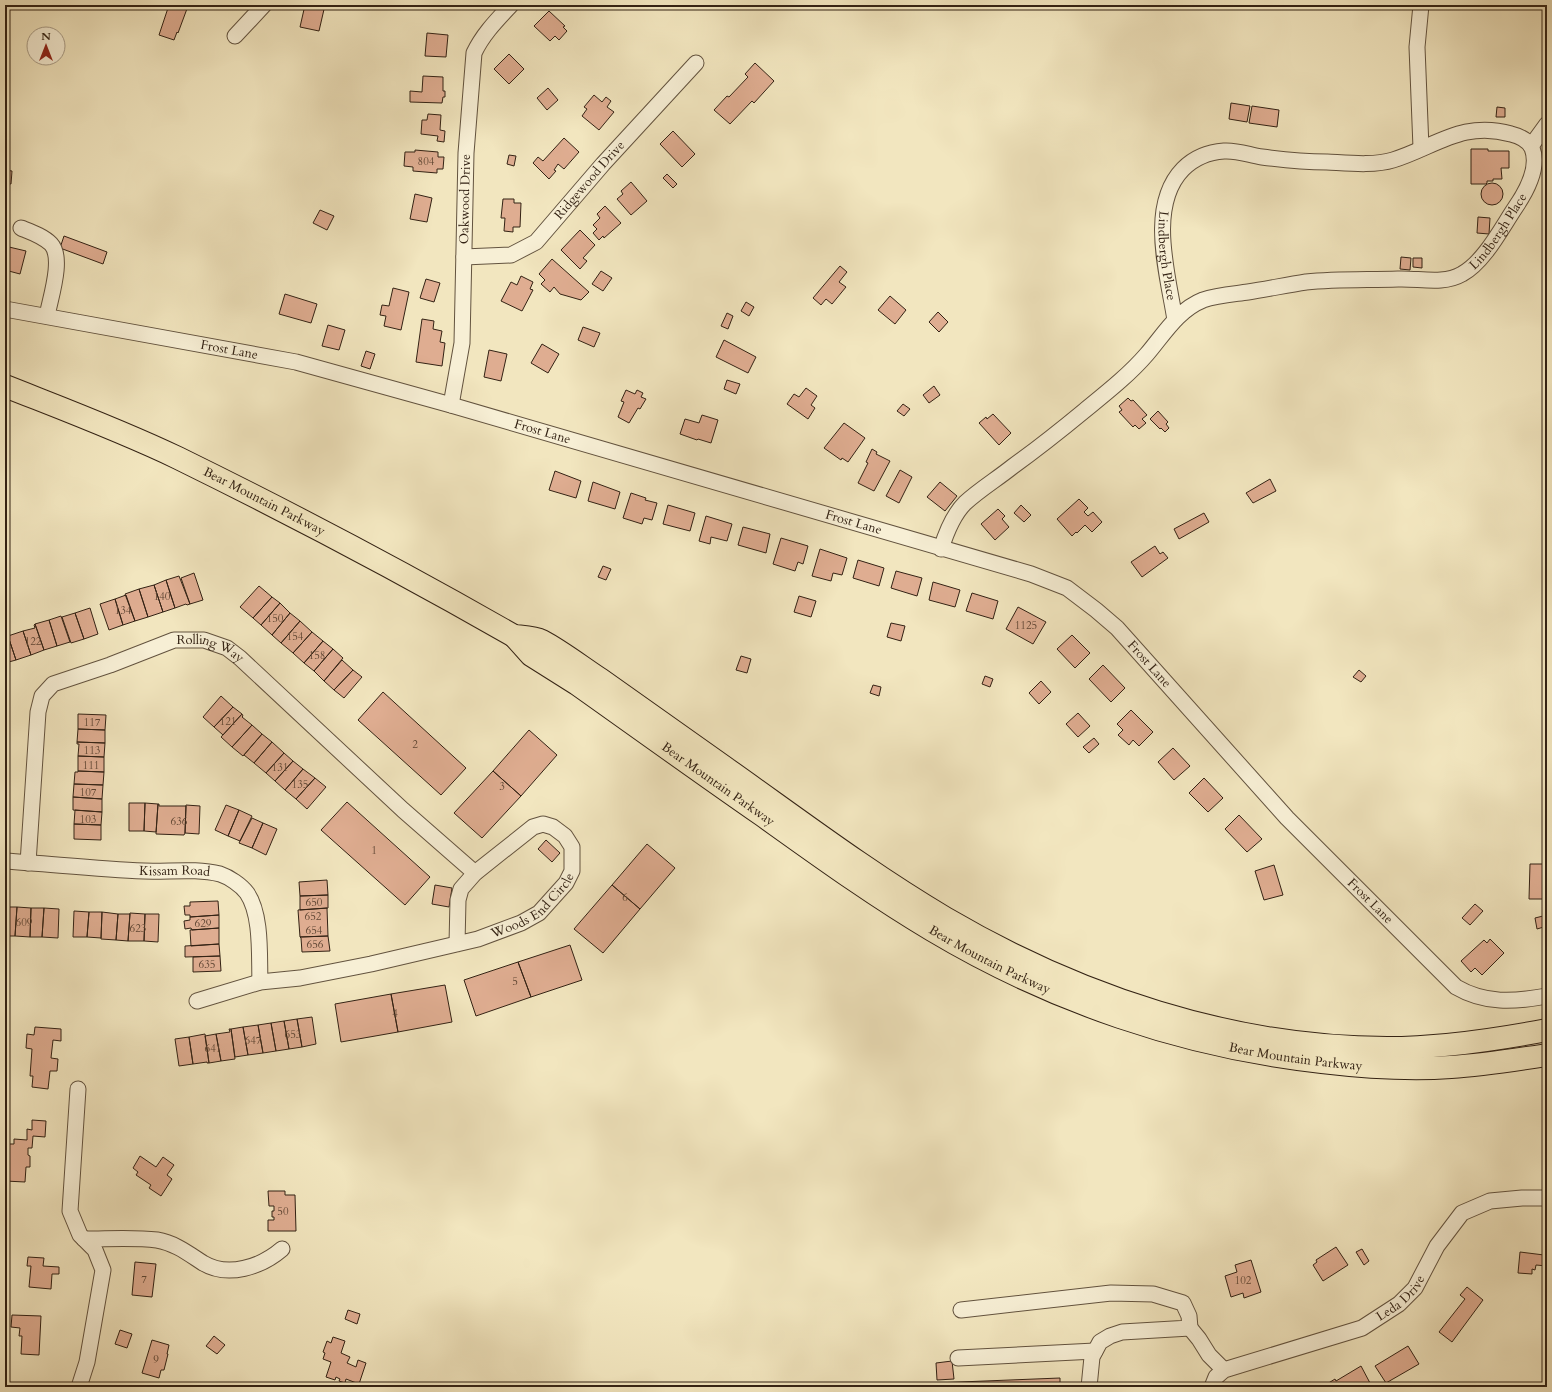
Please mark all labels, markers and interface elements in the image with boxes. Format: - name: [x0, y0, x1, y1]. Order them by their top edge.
- north arrow: [26, 26, 66, 66]
- text: N: [41, 29, 51, 44]
- street label: Ridgewood Drive: [550, 137, 629, 223]
- house number: 804: [418, 154, 435, 169]
- street label: Oakwood Drive: [455, 154, 475, 244]
- street label: Lindbergh Place: [1465, 190, 1531, 274]
- street label: Lindbergh Place: [1153, 210, 1180, 302]
- street label: Frost Lane: [199, 336, 260, 364]
- street label: Frost Lane: [512, 415, 573, 448]
- street label: Bear Mountain Parkway: [200, 463, 328, 540]
- street label: Frost Lane: [823, 506, 884, 539]
- house number: 140: [154, 589, 171, 604]
- house number: 134: [115, 603, 132, 618]
- house number: 150: [267, 611, 284, 626]
- house number: 1125: [1015, 618, 1037, 633]
- house number: 154: [287, 629, 304, 644]
- street label: Rolling Way: [176, 631, 248, 667]
- house number: 122: [25, 634, 42, 649]
- street label: Frost Lane: [1123, 637, 1175, 692]
- house number: 158: [309, 648, 325, 663]
- house number: 121: [220, 714, 236, 729]
- house number: 117: [84, 715, 101, 730]
- house number: 2: [412, 737, 418, 752]
- street label: Bear Mountain Parkway: [658, 738, 779, 830]
- house number: 113: [84, 743, 101, 758]
- house number: 111: [83, 758, 99, 773]
- house number: 131: [272, 760, 288, 775]
- house number: 135: [292, 777, 308, 792]
- house number: 3: [499, 779, 505, 794]
- house number: 107: [80, 785, 97, 800]
- house number: 103: [80, 812, 97, 827]
- house number: 636: [171, 814, 188, 829]
- house number: 1: [371, 843, 377, 858]
- street label: Kissam Road: [139, 862, 211, 881]
- street label: Woods End Circle: [487, 870, 579, 943]
- street label: Frost Lane: [1343, 874, 1397, 928]
- house number: 6: [622, 890, 628, 905]
- house number: 650: [306, 895, 323, 910]
- house number: 652: [305, 909, 322, 924]
- house number: 609: [16, 915, 33, 930]
- house number: 629: [195, 916, 212, 931]
- house number: 623: [130, 921, 147, 936]
- street label: Bear Mountain Parkway: [926, 921, 1054, 998]
- house number: 654: [306, 923, 323, 938]
- house number: 656: [307, 937, 324, 952]
- house number: 635: [199, 957, 215, 972]
- house number: 5: [512, 974, 518, 989]
- house number: 4: [392, 1006, 398, 1021]
- house number: 653: [285, 1027, 302, 1042]
- house number: 647: [245, 1033, 262, 1048]
- street label: Bear Mountain Parkway: [1227, 1038, 1363, 1075]
- house number: 641: [205, 1041, 221, 1056]
- house number: 50: [277, 1204, 289, 1219]
- house number: 7: [141, 1272, 147, 1287]
- street label: Leda Drive: [1373, 1272, 1429, 1325]
- house number: 102: [1235, 1273, 1252, 1288]
- house number: 9: [153, 1352, 159, 1367]

